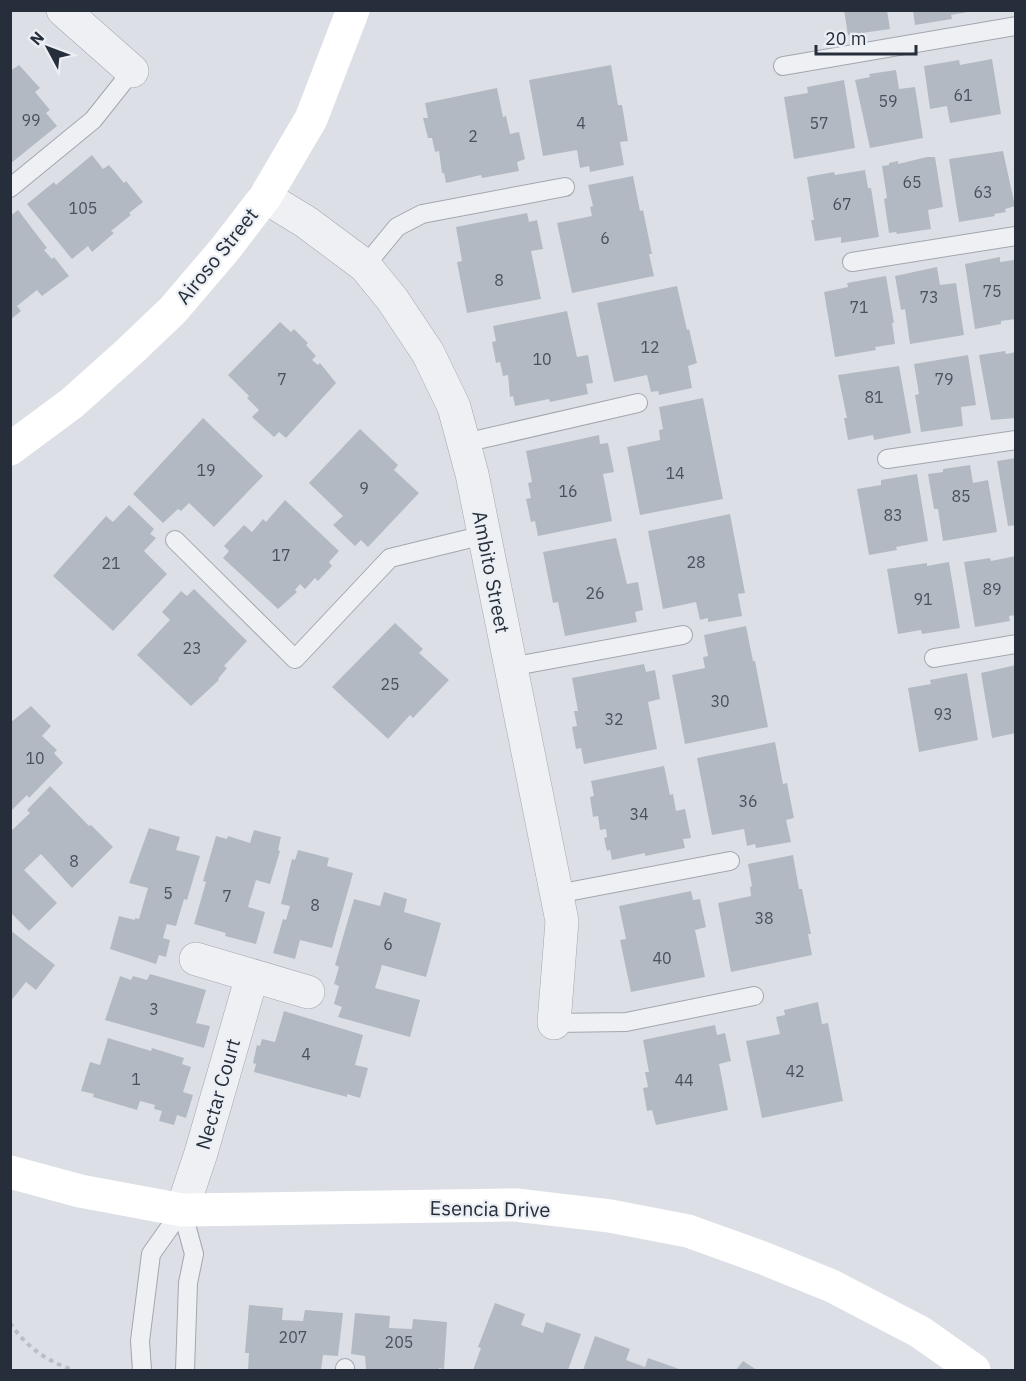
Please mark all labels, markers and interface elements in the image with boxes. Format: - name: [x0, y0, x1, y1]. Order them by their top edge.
- north arrow: [18, 18, 78, 78]
- scale bar: [816, 18, 916, 56]
- text: N: [25, 27, 48, 49]
- text: 20 m: [825, 27, 867, 50]
- house number: 61: [953, 85, 973, 105]
- house number: 59: [878, 91, 898, 111]
- house number: 99: [21, 110, 41, 130]
- house number: 4: [576, 113, 586, 133]
- house number: 57: [809, 113, 829, 133]
- house number: 2: [468, 126, 478, 146]
- house number: 65: [902, 172, 922, 192]
- house number: 63: [973, 182, 993, 202]
- house number: 67: [832, 194, 852, 214]
- house number: 105: [69, 198, 97, 218]
- street label: Airoso Street: [169, 202, 264, 310]
- house number: 6: [600, 228, 610, 248]
- house number: 8: [494, 270, 504, 290]
- house number: 75: [982, 281, 1002, 301]
- house number: 73: [919, 287, 939, 307]
- house number: 71: [849, 297, 869, 317]
- house number: 12: [640, 337, 660, 357]
- house number: 10: [532, 349, 552, 369]
- house number: 7: [277, 369, 287, 389]
- house number: 79: [934, 369, 954, 389]
- house number: 81: [864, 387, 884, 407]
- house number: 19: [196, 460, 216, 480]
- house number: 14: [665, 463, 685, 483]
- house number: 9: [359, 478, 369, 498]
- house number: 16: [558, 481, 578, 501]
- house number: 85: [951, 486, 971, 506]
- house number: 83: [883, 505, 903, 525]
- street label: Ambito Street: [466, 508, 517, 636]
- house number: 17: [271, 545, 291, 565]
- house number: 28: [686, 552, 706, 572]
- house number: 21: [101, 553, 121, 573]
- house number: 89: [982, 579, 1002, 599]
- house number: 26: [585, 583, 605, 603]
- house number: 91: [913, 589, 933, 609]
- house number: 23: [182, 638, 202, 658]
- house number: 25: [380, 674, 400, 694]
- house number: 30: [710, 691, 730, 711]
- house number: 93: [933, 704, 953, 724]
- house number: 32: [604, 709, 624, 729]
- house number: 10: [25, 748, 45, 768]
- house number: 36: [738, 791, 758, 811]
- house number: 34: [629, 804, 649, 824]
- house number: 8: [69, 851, 79, 871]
- house number: 5: [163, 883, 173, 903]
- house number: 7: [222, 886, 232, 906]
- house number: 8: [310, 895, 320, 915]
- house number: 38: [754, 908, 774, 928]
- house number: 6: [383, 934, 393, 954]
- house number: 40: [652, 948, 672, 968]
- house number: 3: [149, 999, 159, 1019]
- street label: Nectar Court: [189, 1035, 246, 1153]
- house number: 4: [301, 1044, 311, 1064]
- house number: 42: [785, 1061, 805, 1081]
- house number: 1: [131, 1069, 141, 1089]
- house number: 44: [674, 1070, 694, 1090]
- street label: Esencia Drive: [429, 1194, 551, 1223]
- house number: 207: [279, 1327, 307, 1347]
- house number: 205: [385, 1332, 413, 1352]

